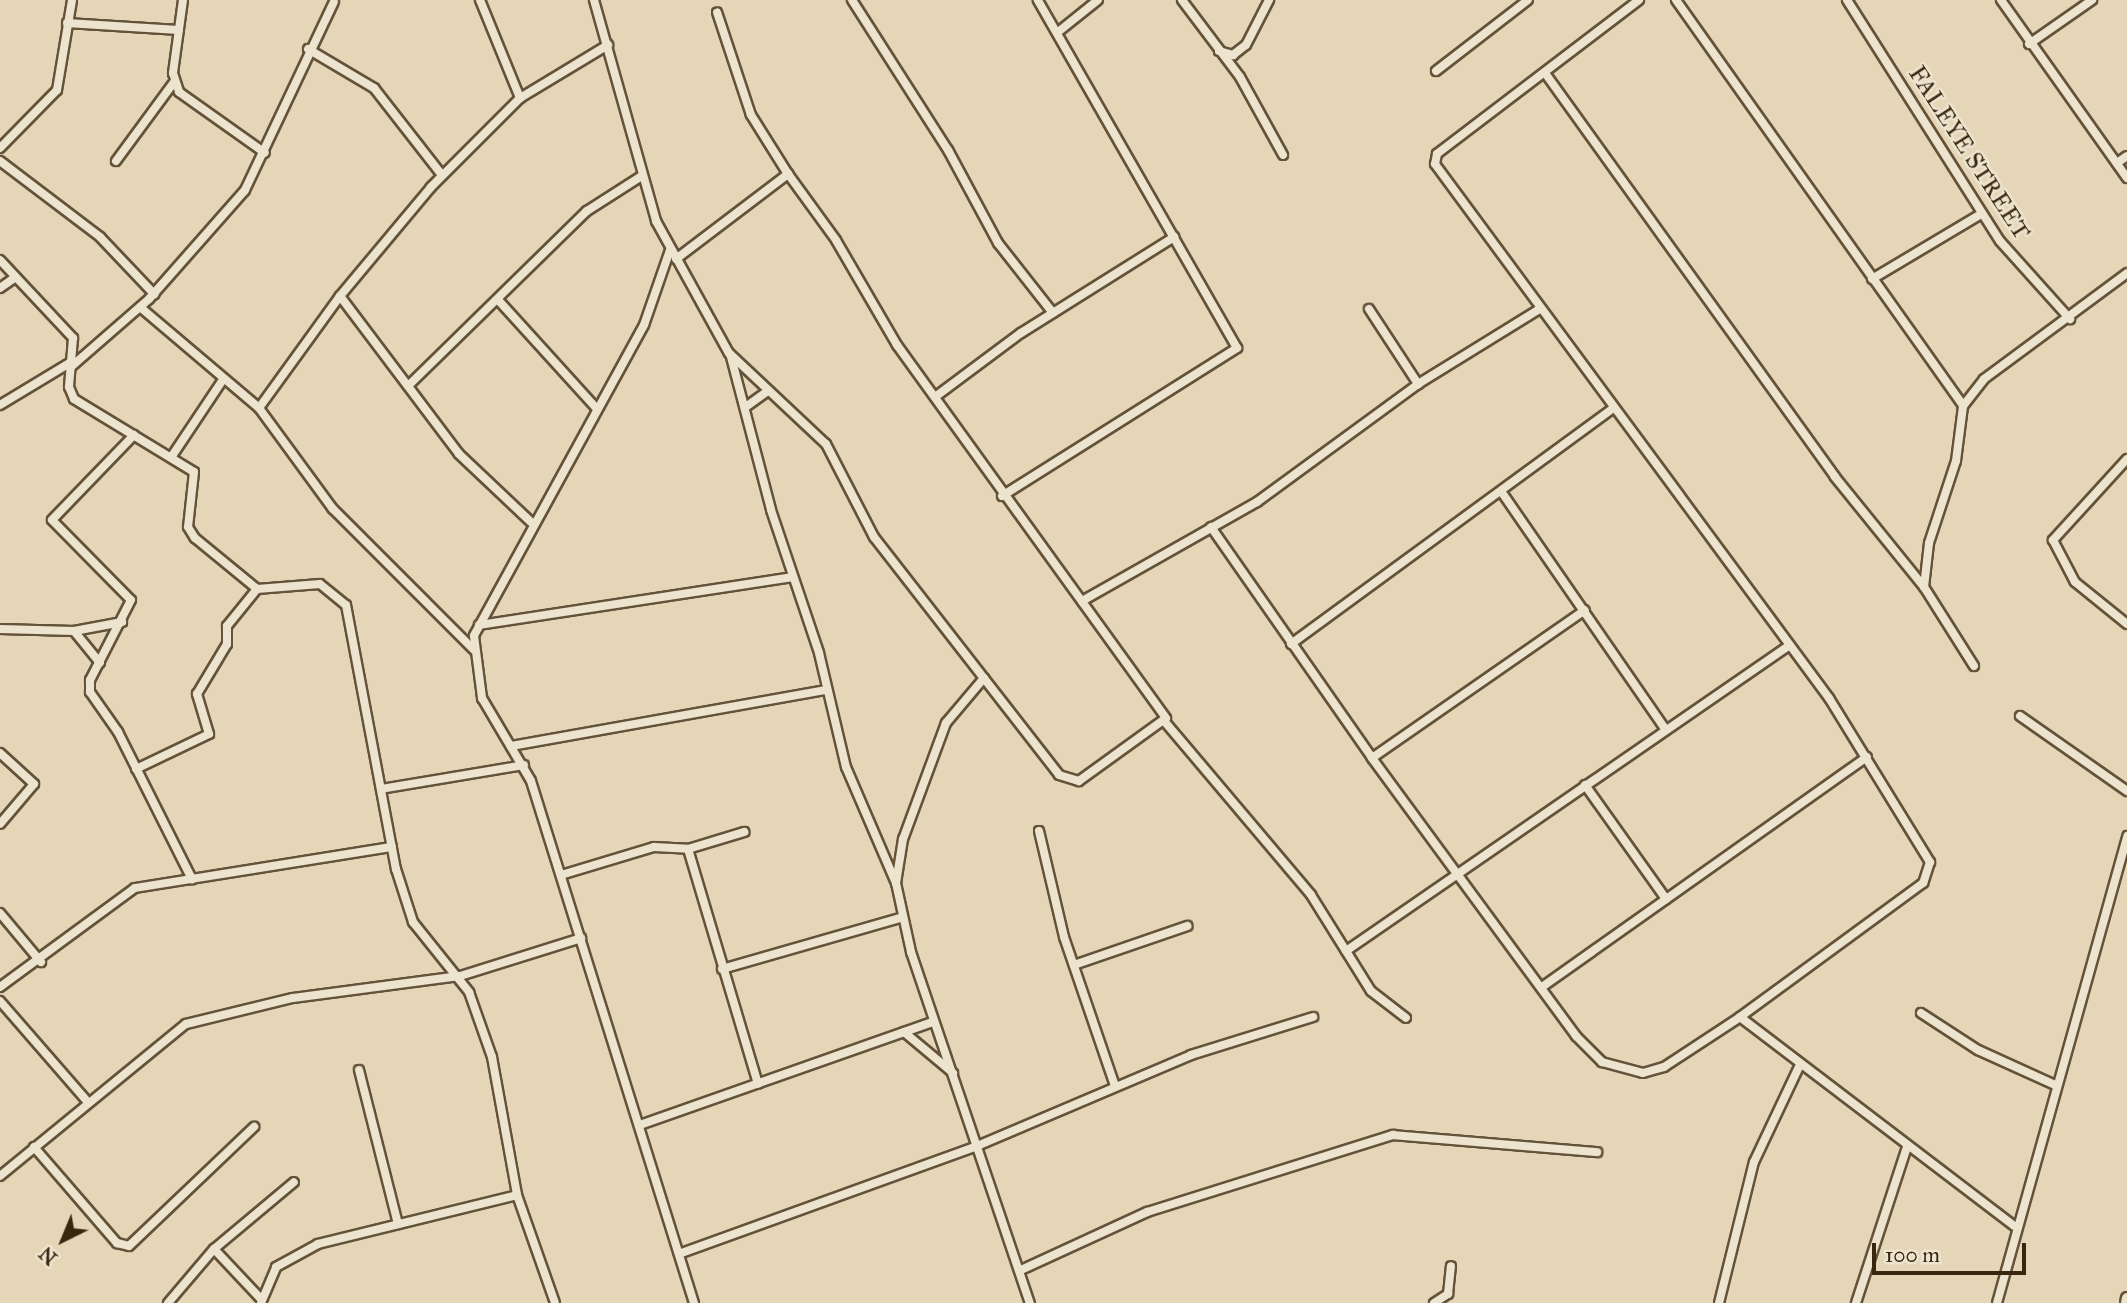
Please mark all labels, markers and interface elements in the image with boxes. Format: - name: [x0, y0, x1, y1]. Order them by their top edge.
- street label: FALEYE STREET: [1902, 61, 2036, 245]
- north arrow: [28, 1205, 98, 1275]
- scale bar: [1875, 1230, 2029, 1274]
- text: N: [35, 1242, 62, 1270]
- text: 100 m: [1885, 1242, 1940, 1268]

